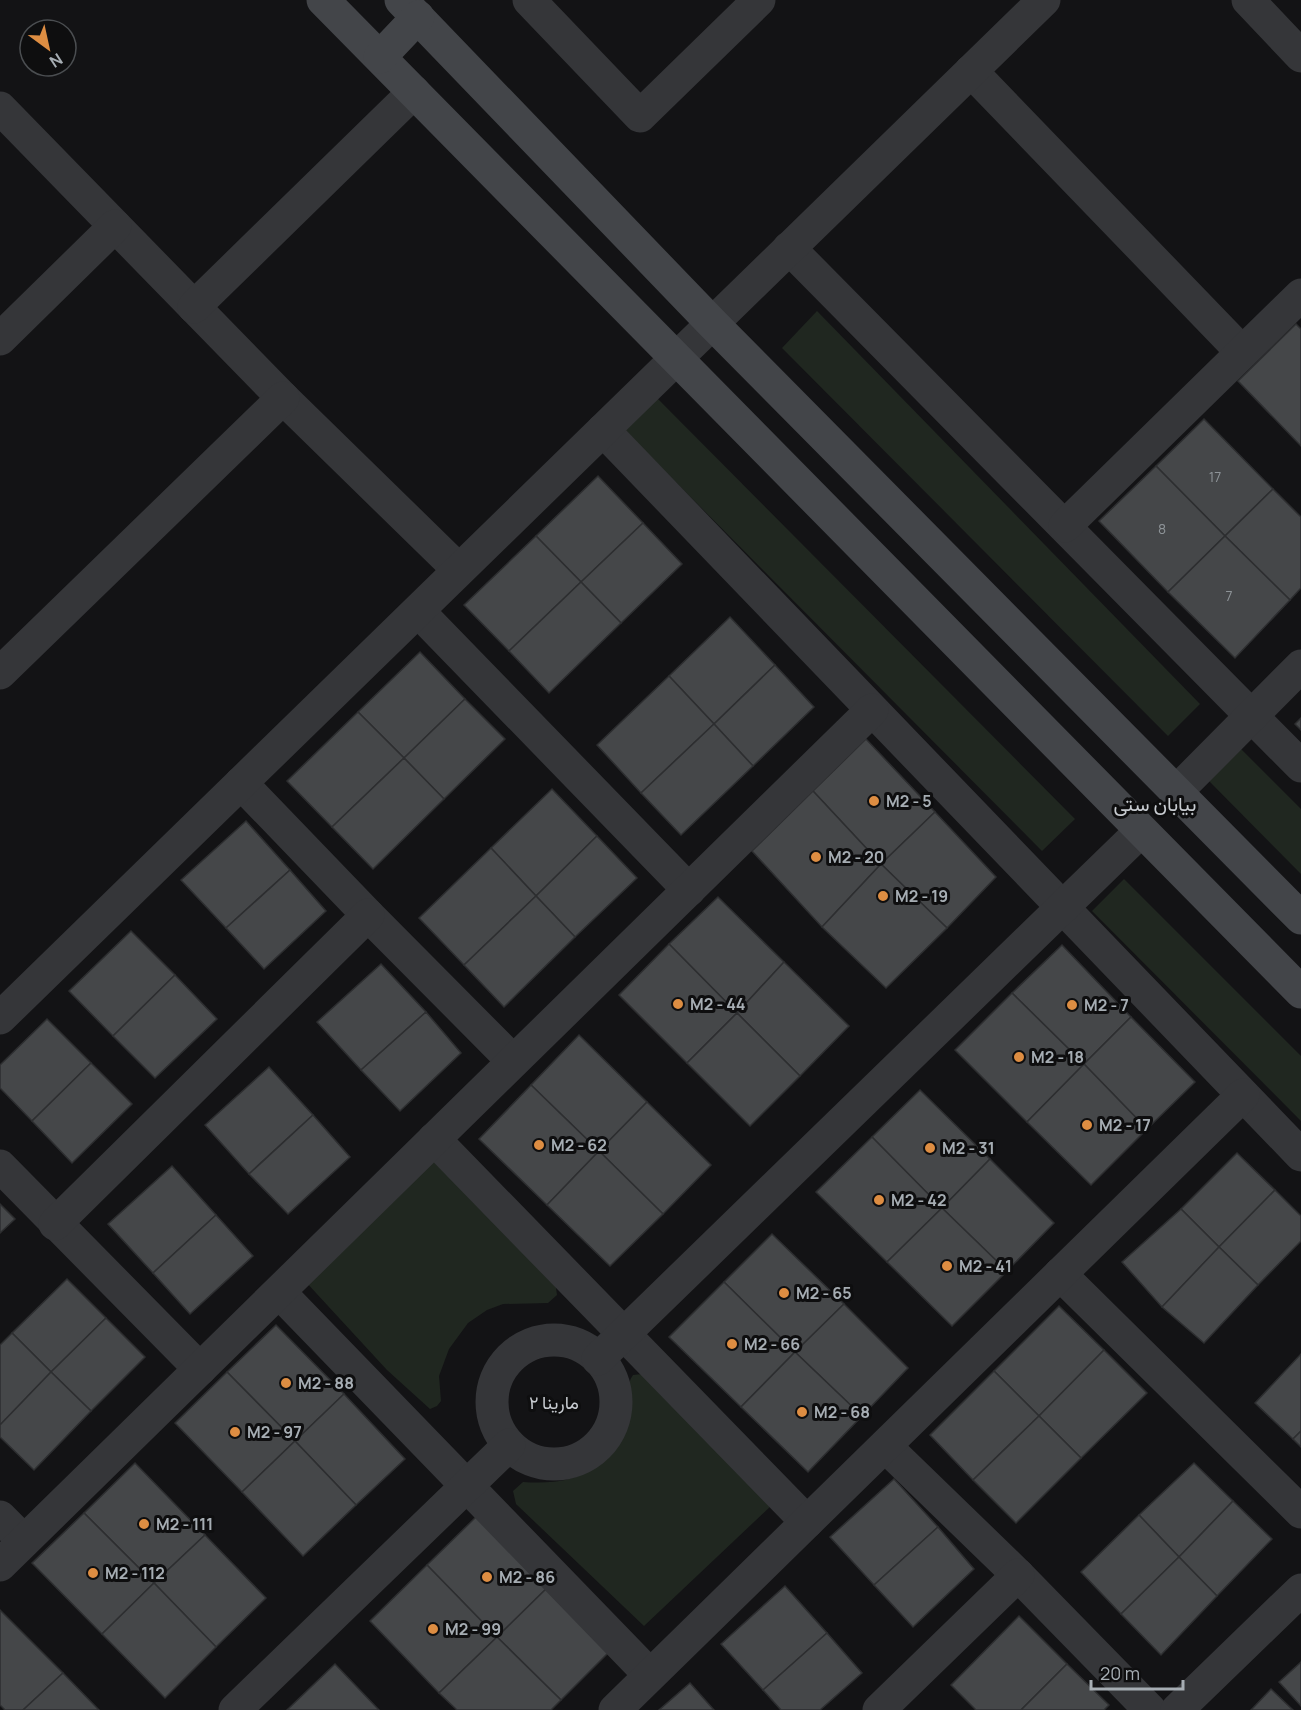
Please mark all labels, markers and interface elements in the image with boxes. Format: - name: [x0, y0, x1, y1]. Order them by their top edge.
- north arrow: [18, 18, 78, 78]
- text: N: [45, 48, 67, 73]
- house number: 17: [1209, 467, 1221, 486]
- house number: 8: [1158, 519, 1166, 538]
- house number: 7: [1225, 586, 1233, 605]
- place label: M2 - 5: [886, 790, 932, 812]
- district label: بیابان ستی: [1114, 790, 1196, 817]
- marker: M2 - 5: [867, 794, 881, 808]
- place label: M2 - 20: [828, 846, 884, 868]
- marker: M2 - 20: [809, 850, 823, 864]
- place label: M2 - 19: [895, 885, 948, 907]
- marker: M2 - 19: [876, 889, 890, 903]
- place label: M2 - 44: [690, 993, 746, 1015]
- place label: M2 - 7: [1084, 994, 1129, 1016]
- marker: M2 - 44: [671, 997, 685, 1011]
- marker: M2 - 7: [1065, 998, 1079, 1012]
- place label: M2 - 18: [1031, 1046, 1084, 1068]
- marker: M2 - 18: [1012, 1050, 1026, 1064]
- place label: M2 - 17: [1099, 1114, 1151, 1136]
- marker: M2 - 17: [1080, 1118, 1094, 1132]
- place label: M2 - 62: [551, 1134, 607, 1156]
- place label: M2 - 31: [942, 1137, 995, 1159]
- marker: M2 - 62: [532, 1138, 546, 1152]
- marker: M2 - 31: [923, 1141, 937, 1155]
- place label: M2 - 42: [891, 1189, 947, 1211]
- marker: M2 - 42: [872, 1193, 886, 1207]
- place label: M2 - 41: [959, 1255, 1012, 1277]
- marker: M2 - 41: [940, 1259, 954, 1273]
- place label: M2 - 65: [796, 1282, 852, 1304]
- marker: M2 - 65: [777, 1286, 791, 1300]
- place label: M2 - 66: [744, 1333, 800, 1355]
- marker: M2 - 66: [725, 1337, 739, 1351]
- place label: M2 - 88: [298, 1372, 354, 1394]
- marker: M2 - 88: [279, 1376, 293, 1390]
- district label: مارینا ٢: [529, 1390, 579, 1414]
- place label: M2 - 68: [814, 1401, 870, 1423]
- marker: M2 - 68: [795, 1405, 809, 1419]
- place label: M2 - 97: [247, 1421, 302, 1443]
- marker: M2 - 97: [228, 1425, 242, 1439]
- place label: M2 - 111: [156, 1513, 213, 1535]
- marker: M2 - 111: [137, 1517, 151, 1531]
- place label: M2 - 112: [105, 1562, 165, 1584]
- marker: M2 - 112: [86, 1566, 100, 1580]
- place label: M2 - 86: [499, 1566, 555, 1588]
- marker: M2 - 86: [480, 1570, 494, 1584]
- place label: M2 - 99: [445, 1618, 501, 1640]
- marker: M2 - 99: [426, 1622, 440, 1636]
- scale bar: [1091, 1653, 1182, 1691]
- text: 20 m: [1100, 1661, 1140, 1685]

